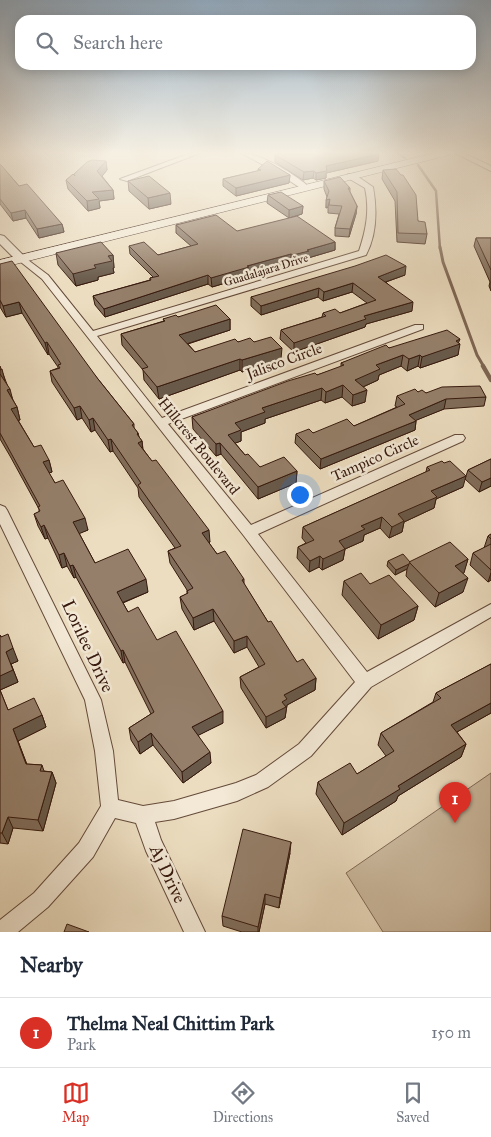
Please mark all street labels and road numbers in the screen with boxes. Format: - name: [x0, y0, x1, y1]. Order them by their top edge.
- street label: Guadalajara Drive: [222, 251, 310, 289]
- street label: Jalisco Circle: [242, 339, 325, 385]
- street label: Hillcrest Boulevard: [154, 394, 244, 499]
- street label: Tampico Circle: [329, 431, 421, 485]
- street label: Lorilee Drive: [57, 596, 119, 696]
- street label: Aj Drive: [145, 840, 191, 907]

